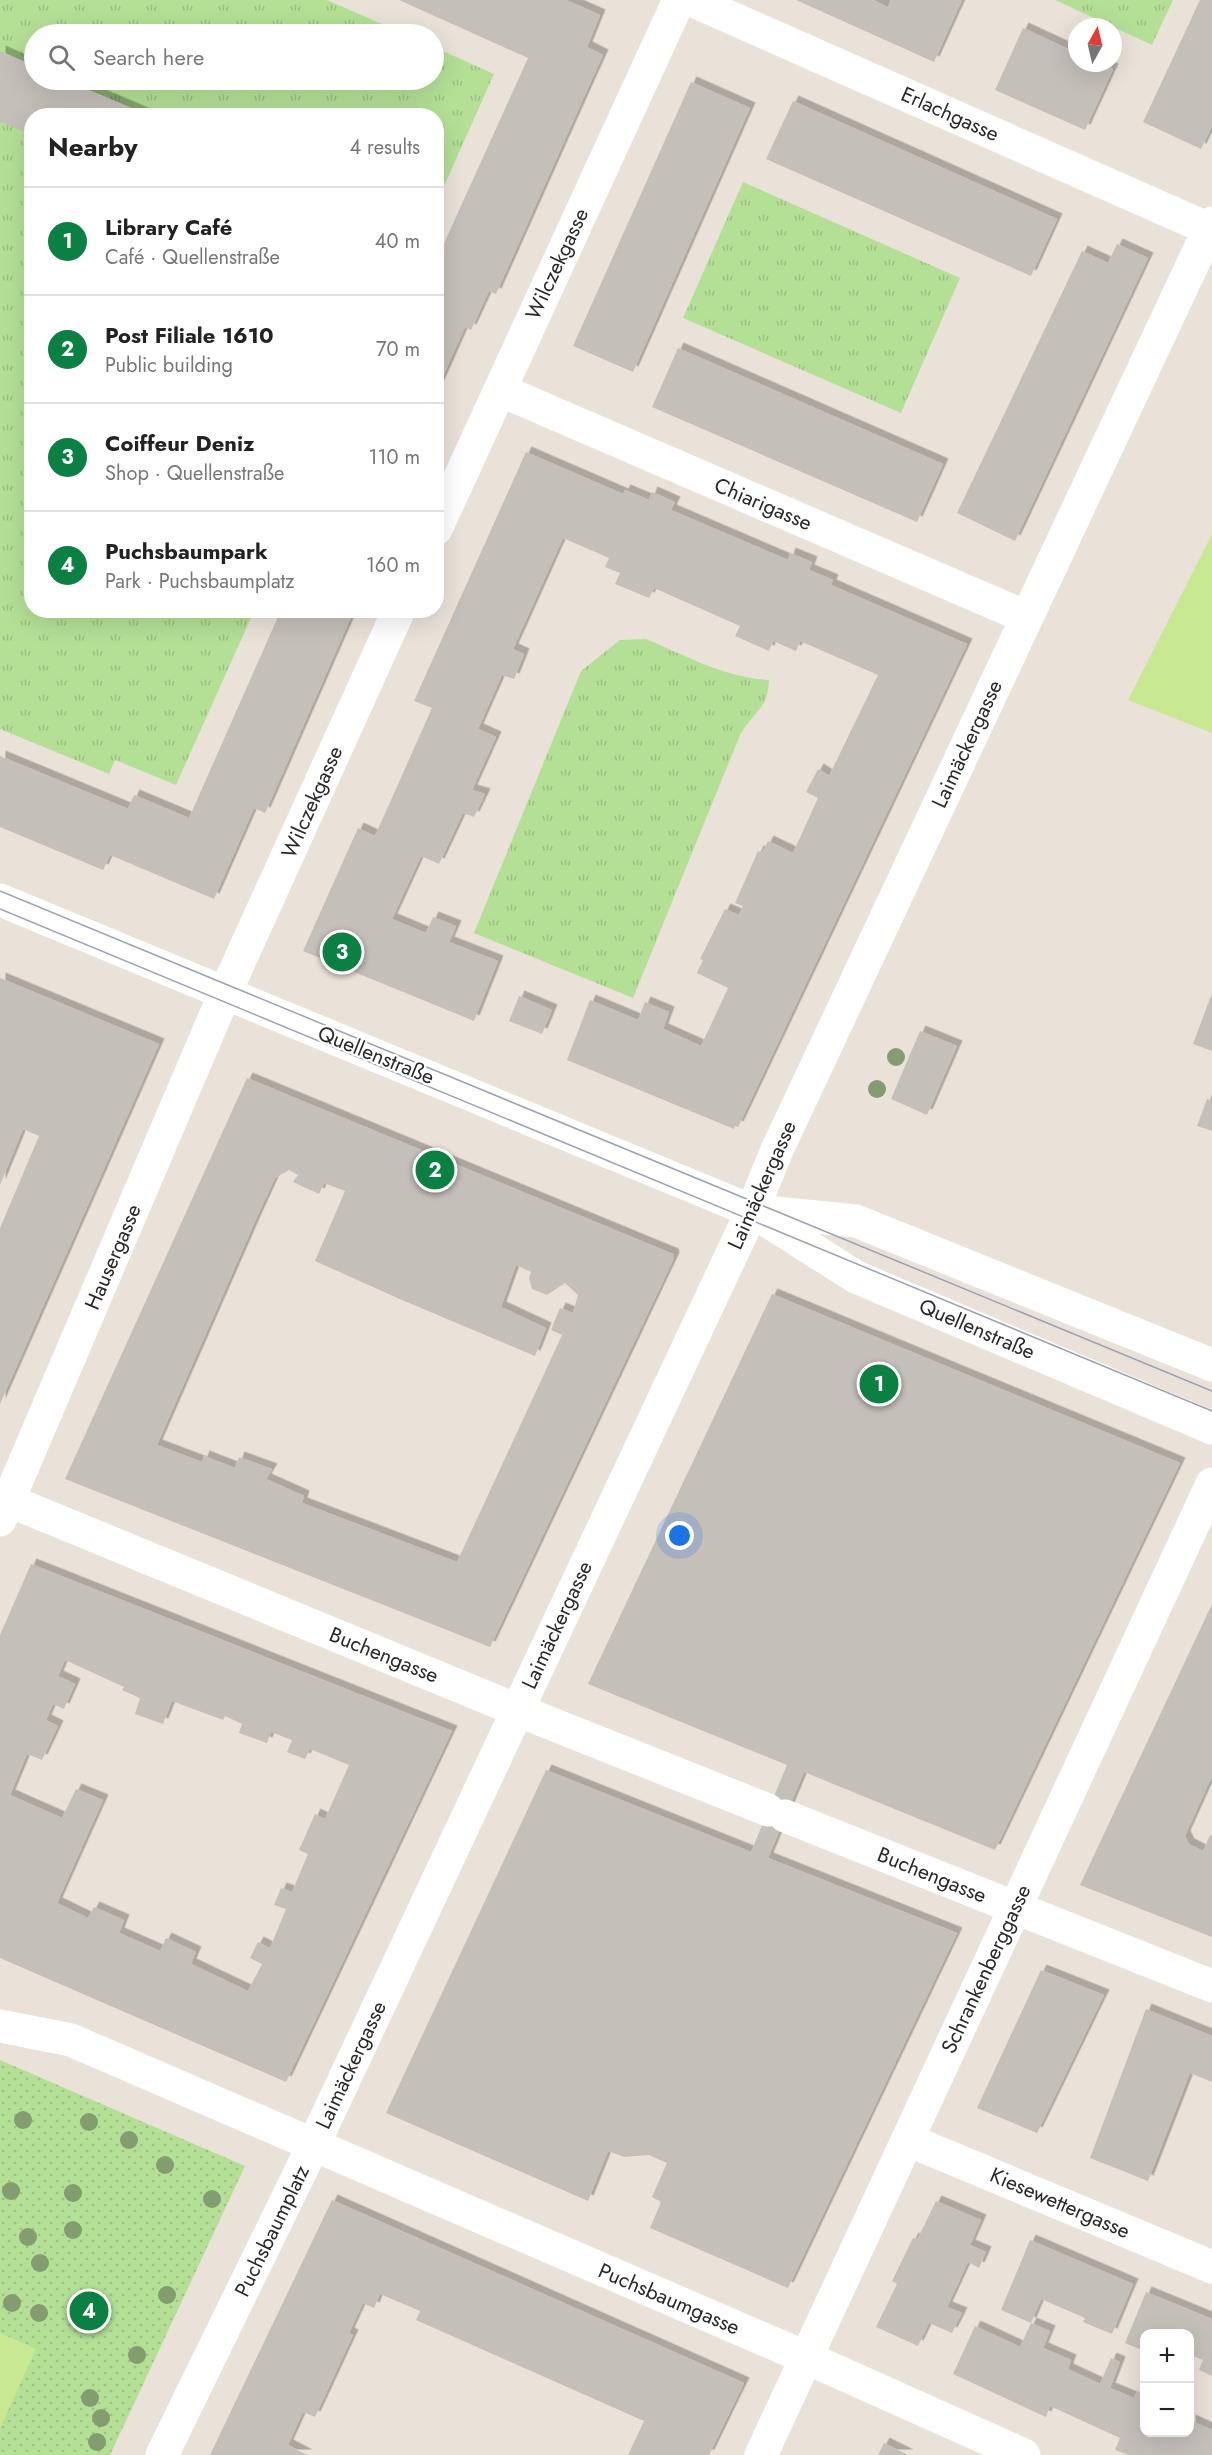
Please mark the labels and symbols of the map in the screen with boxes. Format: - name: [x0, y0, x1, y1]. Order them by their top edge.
- north arrow: [1068, 18, 1122, 72]
- street label: Erlachgasse: [896, 79, 1004, 149]
- street label: Wilczekgasse: [518, 203, 596, 325]
- street label: Chiarigasse: [710, 470, 817, 538]
- street label: Laimäckergasse: [924, 675, 1010, 813]
- street label: Wilczekgasse: [274, 741, 350, 863]
- pin: 3: [322, 930, 362, 974]
- street label: Quellenstraße: [313, 1018, 439, 1092]
- street label: Laimäckergasse: [720, 1116, 804, 1254]
- pin: 2: [416, 1148, 454, 1192]
- street label: Hausergasse: [77, 1199, 149, 1314]
- street label: Quellenstraße: [914, 1291, 1040, 1367]
- pin: 1: [860, 1362, 898, 1406]
- your location: [665, 1521, 694, 1550]
- street label: Laimäckergasse: [514, 1556, 600, 1694]
- street label: Buchengasse: [325, 1619, 443, 1691]
- street label: Buchengasse: [873, 1839, 991, 1911]
- street label: Schrankenberggasse: [934, 1880, 1038, 2058]
- street label: Laimäckergasse: [308, 1996, 394, 2134]
- street label: Puchsbaumplatz: [227, 2160, 317, 2302]
- street label: Kiesewettergasse: [985, 2160, 1135, 2246]
- street label: Puchsbaumgasse: [594, 2256, 744, 2342]
- pin: 4: [70, 2288, 109, 2334]

